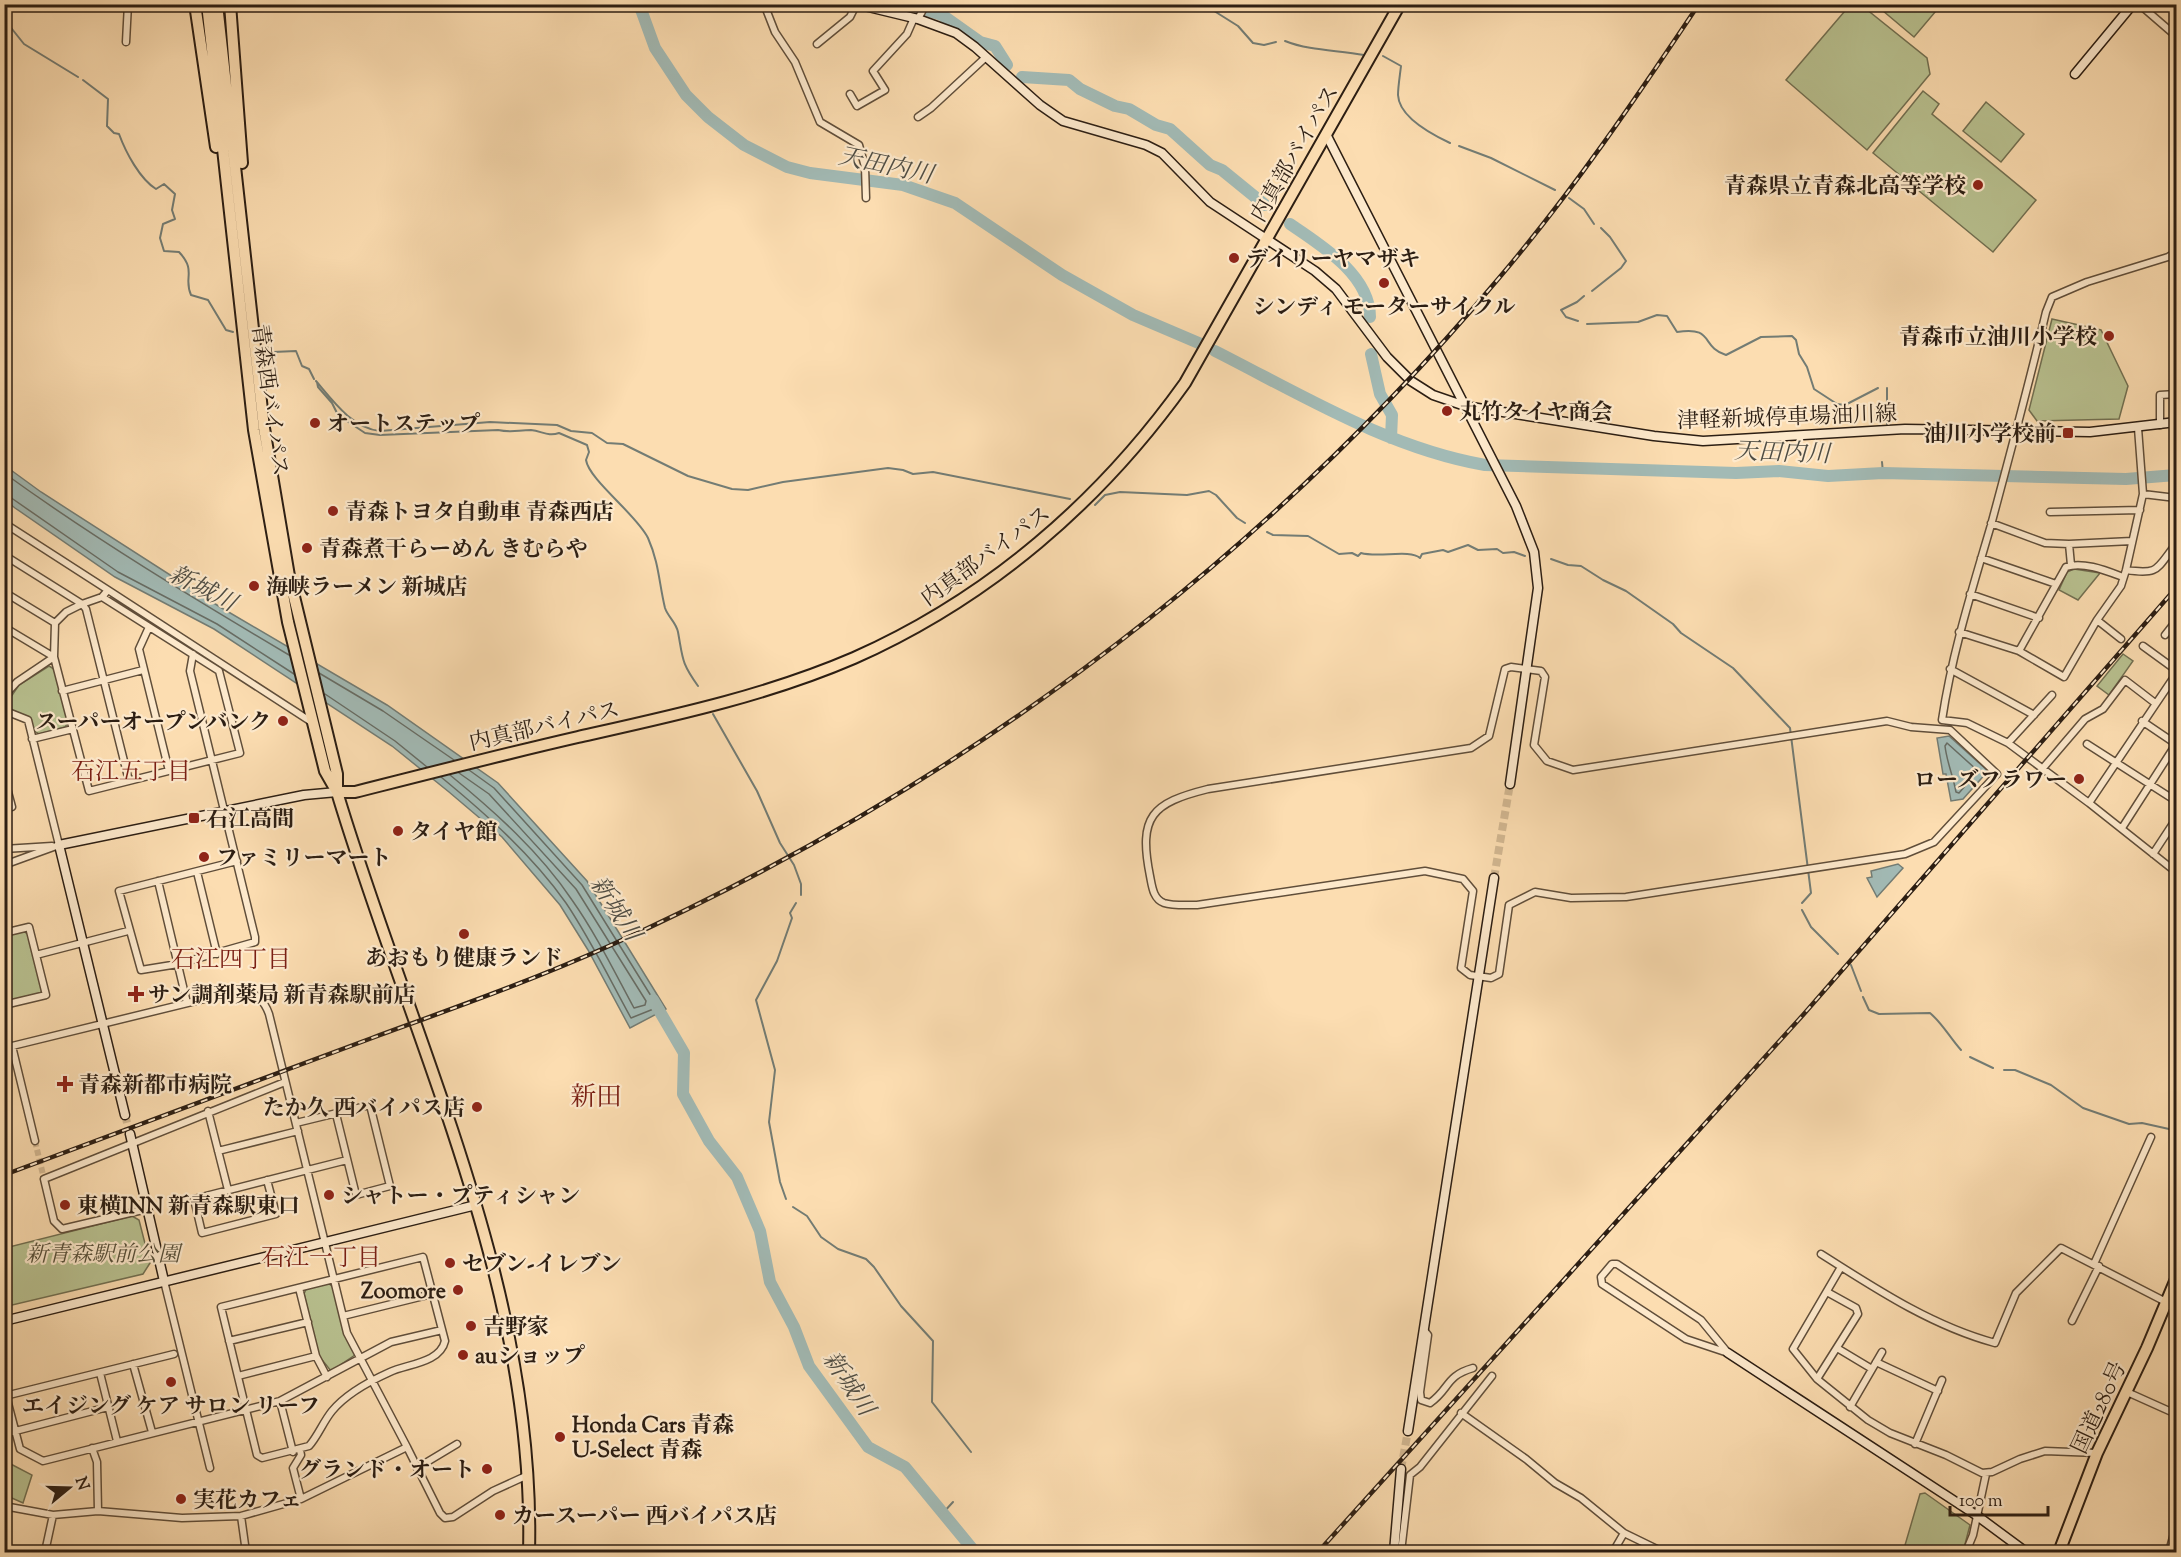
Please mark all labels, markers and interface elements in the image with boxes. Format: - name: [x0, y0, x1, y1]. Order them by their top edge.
- street label: 内真部バイパス: [1244, 80, 1349, 229]
- water label: 天田内川: [835, 140, 939, 194]
- place label: 青森県立青森北高等学校: [1724, 172, 1966, 204]
- marker: 青森県立青森北高等学校: [1971, 178, 1985, 192]
- place label: デイリーヤマザキ: [1246, 245, 1420, 277]
- marker: デイリーヤマザキ: [1227, 251, 1241, 265]
- marker: シンディ モーターサイクル: [1377, 276, 1391, 290]
- place label: シンディ モーターサイクル: [1253, 293, 1515, 325]
- street label: 青森西バイパス: [241, 322, 295, 479]
- place label: 青森市立油川小学校: [1899, 323, 2097, 355]
- marker: 青森市立油川小学校: [2102, 329, 2116, 343]
- place label: 丸竹タイヤ商会: [1459, 398, 1613, 430]
- street label: 津軽新城停車場油川線: [1677, 399, 1898, 439]
- marker: 丸竹タイヤ商会: [1440, 404, 1454, 418]
- place label: オートステップ: [327, 410, 480, 442]
- marker: オートステップ: [308, 416, 322, 430]
- place label: 油川小学校前: [1924, 420, 2056, 452]
- marker: 油川小学校前: [2061, 426, 2075, 440]
- water label: 天田内川: [1733, 435, 1833, 473]
- place label: 青森トヨタ自動車 青森西店: [345, 498, 614, 530]
- street label: 内真部バイパス: [915, 499, 1058, 616]
- marker: 青森トヨタ自動車 青森西店: [326, 504, 340, 518]
- place label: 青森煮干らーめん きむらや: [319, 535, 588, 567]
- marker: 青森煮干らーめん きむらや: [300, 541, 314, 555]
- water label: 新城川: [162, 558, 245, 623]
- place label: 海峡ラーメン 新城店: [266, 573, 468, 605]
- marker: 海峡ラーメン 新城店: [247, 579, 261, 593]
- street label: 内真部バイパス: [466, 695, 623, 761]
- place label: スーパーオープンバンク: [36, 708, 271, 740]
- marker: スーパーオープンバンク: [276, 714, 290, 728]
- district label: 石江五丁目: [71, 756, 191, 790]
- place label: ローズフラワー: [1914, 766, 2067, 798]
- marker: ローズフラワー: [2072, 772, 2086, 786]
- place label: 石江高間: [206, 805, 294, 837]
- marker: 石江高間: [187, 811, 201, 825]
- place label: タイヤ館: [410, 818, 498, 850]
- marker: タイヤ館: [391, 824, 405, 838]
- place label: ファミリーマート: [216, 844, 392, 876]
- marker: ファミリーマート: [197, 850, 211, 864]
- water label: 新城川: [580, 870, 650, 951]
- marker: あおもり健康ランド: [457, 927, 471, 941]
- district label: 石江四丁目: [171, 944, 291, 978]
- place label: あおもり健康ランド: [365, 944, 563, 976]
- place label: サン調剤薬局 新青森駅前店: [148, 981, 416, 1013]
- marker: サン調剤薬局 新青森駅前店: [129, 987, 143, 1001]
- place label: 青森新都市病院: [78, 1071, 232, 1103]
- marker: 青森新都市病院: [56, 1075, 74, 1093]
- district label: 新田: [570, 1080, 622, 1117]
- place label: たか久 西バイパス店: [263, 1094, 465, 1126]
- marker: たか久 西バイパス店: [470, 1100, 484, 1114]
- place label: シャトー・プティシャン: [341, 1182, 580, 1214]
- marker: シャトー・プティシャン: [322, 1188, 336, 1202]
- place label: 東横INN 新青森駅東口: [77, 1192, 300, 1224]
- marker: 東横INN 新青森駅東口: [58, 1198, 72, 1212]
- park label: 新青森駅前公園: [26, 1240, 183, 1272]
- district label: 石江一丁目: [261, 1242, 381, 1276]
- place label: セブン-イレブン: [462, 1250, 622, 1282]
- marker: セブン-イレブン: [443, 1256, 457, 1270]
- place label: Zoomore: [361, 1277, 446, 1309]
- marker: Zoomore: [451, 1283, 465, 1297]
- place label: 吉野家: [483, 1313, 549, 1345]
- marker: 吉野家: [464, 1319, 478, 1333]
- place label: auショップ: [475, 1342, 585, 1374]
- water label: 新城川: [813, 1345, 883, 1426]
- marker: auショップ: [456, 1348, 470, 1362]
- street label: 国道280号: [2065, 1357, 2136, 1460]
- marker: エイジング ケア サロン リーフ: [164, 1375, 178, 1389]
- place label: エイジング ケア サロン リーフ: [22, 1392, 320, 1424]
- place label: Honda Cars 青森 U-Select 青森: [572, 1411, 734, 1468]
- marker: Honda Cars 青森 U-Select 青森: [553, 1430, 567, 1444]
- place label: グランド・オート: [299, 1456, 475, 1488]
- north arrow: [39, 1458, 99, 1518]
- marker: グランド・オート: [480, 1462, 494, 1476]
- text: N: [68, 1474, 94, 1494]
- scale bar: [1950, 1479, 2048, 1517]
- place label: 実花カフェ: [193, 1486, 302, 1518]
- text: 100 m: [1959, 1489, 2003, 1515]
- marker: 実花カフェ: [174, 1492, 188, 1506]
- place label: カースーパー 西バイパス店: [512, 1502, 777, 1534]
- marker: カースーパー 西バイパス店: [493, 1508, 507, 1522]

